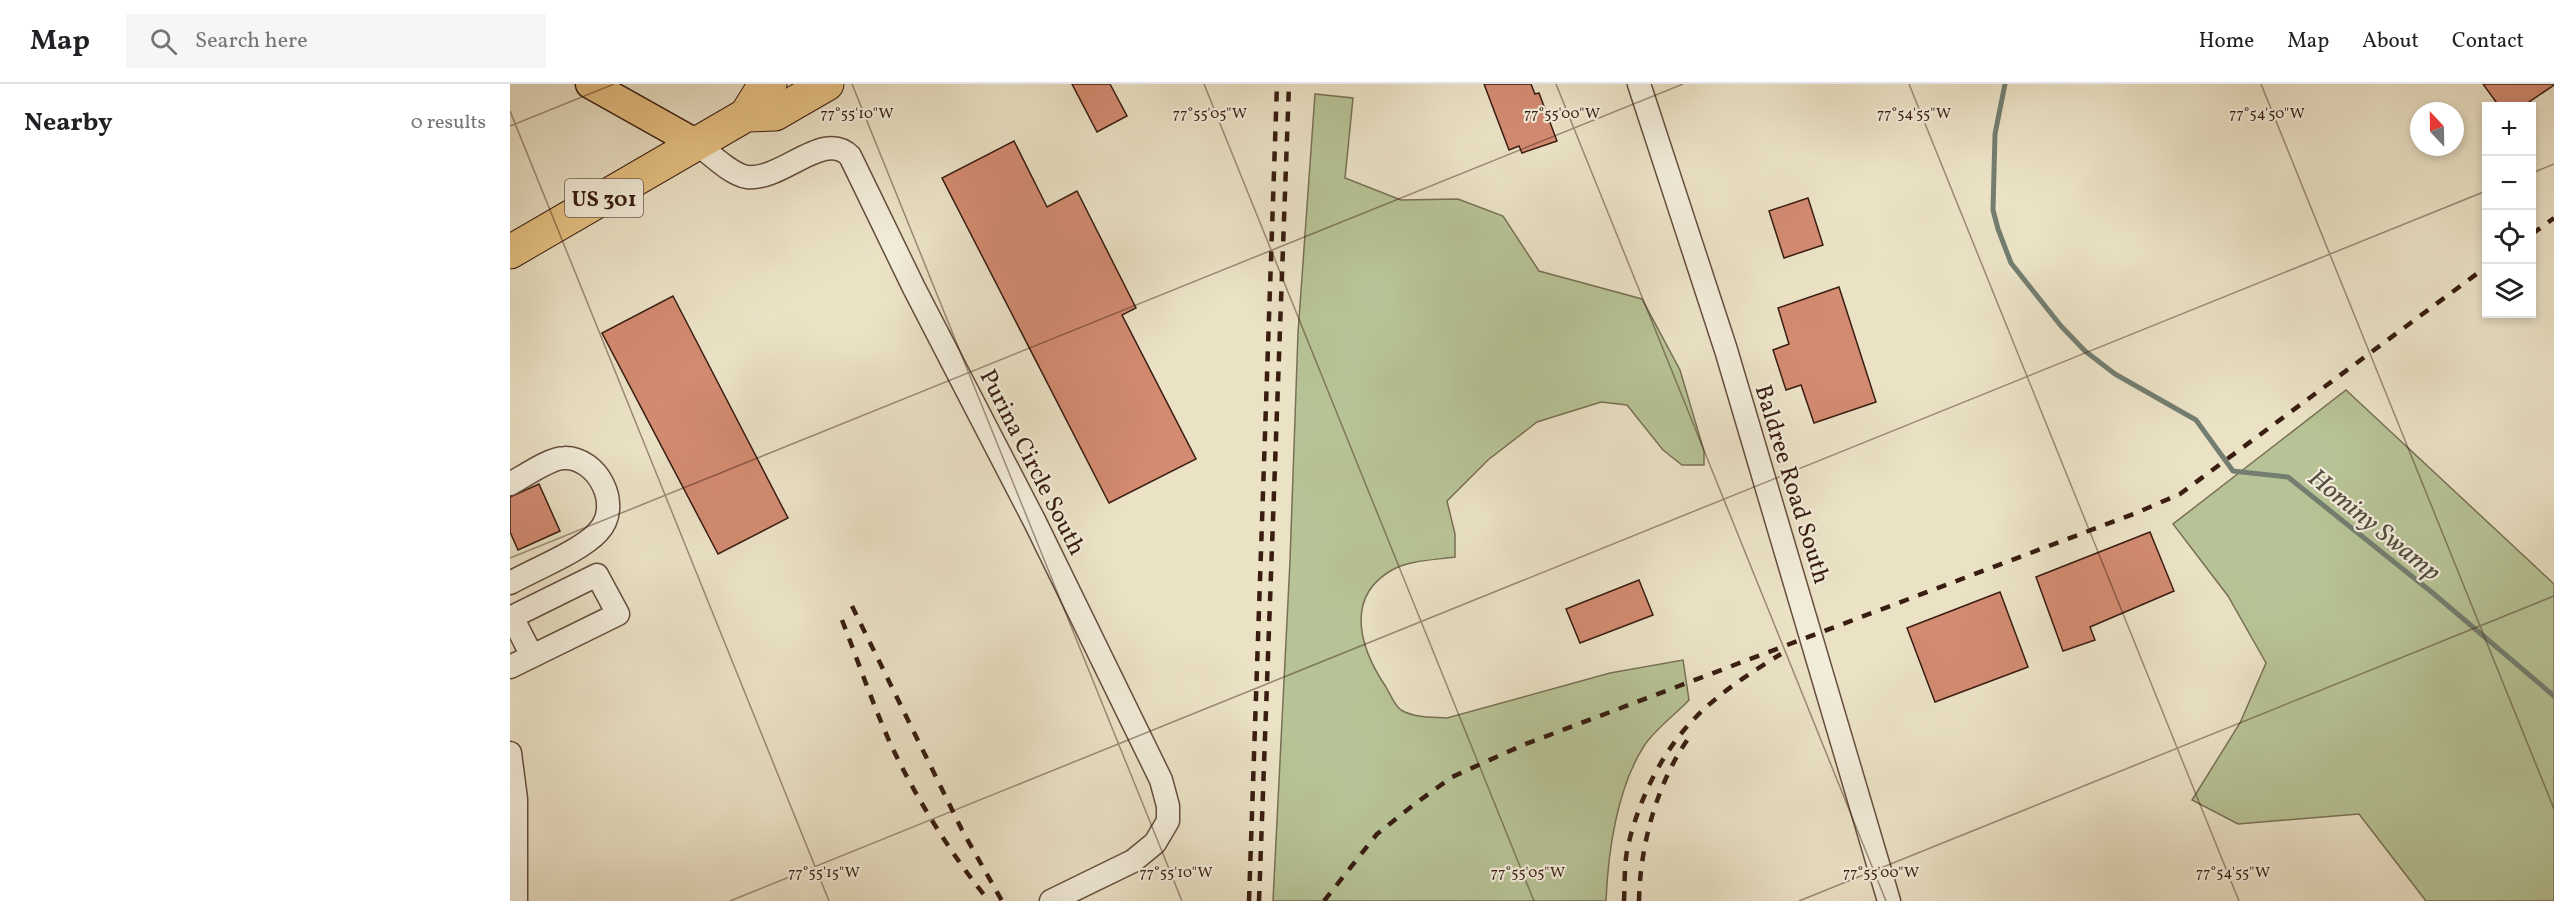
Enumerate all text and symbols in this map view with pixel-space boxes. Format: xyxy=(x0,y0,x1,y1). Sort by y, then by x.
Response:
search box xyxy=(126,14,546,68)
text: Map xyxy=(30,22,90,61)
icon: search xyxy=(147,25,180,58)
text: Search here xyxy=(195,26,308,57)
text: Home xyxy=(2199,27,2254,56)
text: Map xyxy=(2287,27,2329,56)
text: About xyxy=(2362,27,2419,56)
text: Contact xyxy=(2452,27,2524,56)
north arrow xyxy=(2410,102,2464,156)
map controls xyxy=(2482,102,2536,318)
button: + xyxy=(2482,102,2536,156)
text: 77°55'10"W xyxy=(820,104,894,125)
text: 77°55'05"W xyxy=(1173,104,1247,125)
text: 77°55'00"W xyxy=(1524,104,1600,125)
text: 77°54'55"W xyxy=(1877,104,1951,125)
text: 77°54'50"W xyxy=(2229,104,2305,125)
text: Nearby xyxy=(24,105,113,141)
text: 0 results xyxy=(411,109,486,137)
button: − xyxy=(2482,156,2536,210)
road number: US 301 xyxy=(565,179,643,217)
button: locate xyxy=(2482,210,2536,264)
button: layers xyxy=(2482,264,2536,318)
street label: Purina Circle South xyxy=(970,364,1093,562)
street label: Baldree Road South xyxy=(1745,381,1838,588)
water label: Hominy Swamp xyxy=(2300,461,2448,590)
text: 77°55'15"W xyxy=(788,863,860,884)
text: 77°55'10"W xyxy=(1139,863,1213,884)
text: 77°55'05"W xyxy=(1491,863,1565,884)
text: 77°55'00"W xyxy=(1843,863,1919,884)
text: 77°54'55"W xyxy=(2196,863,2270,884)

